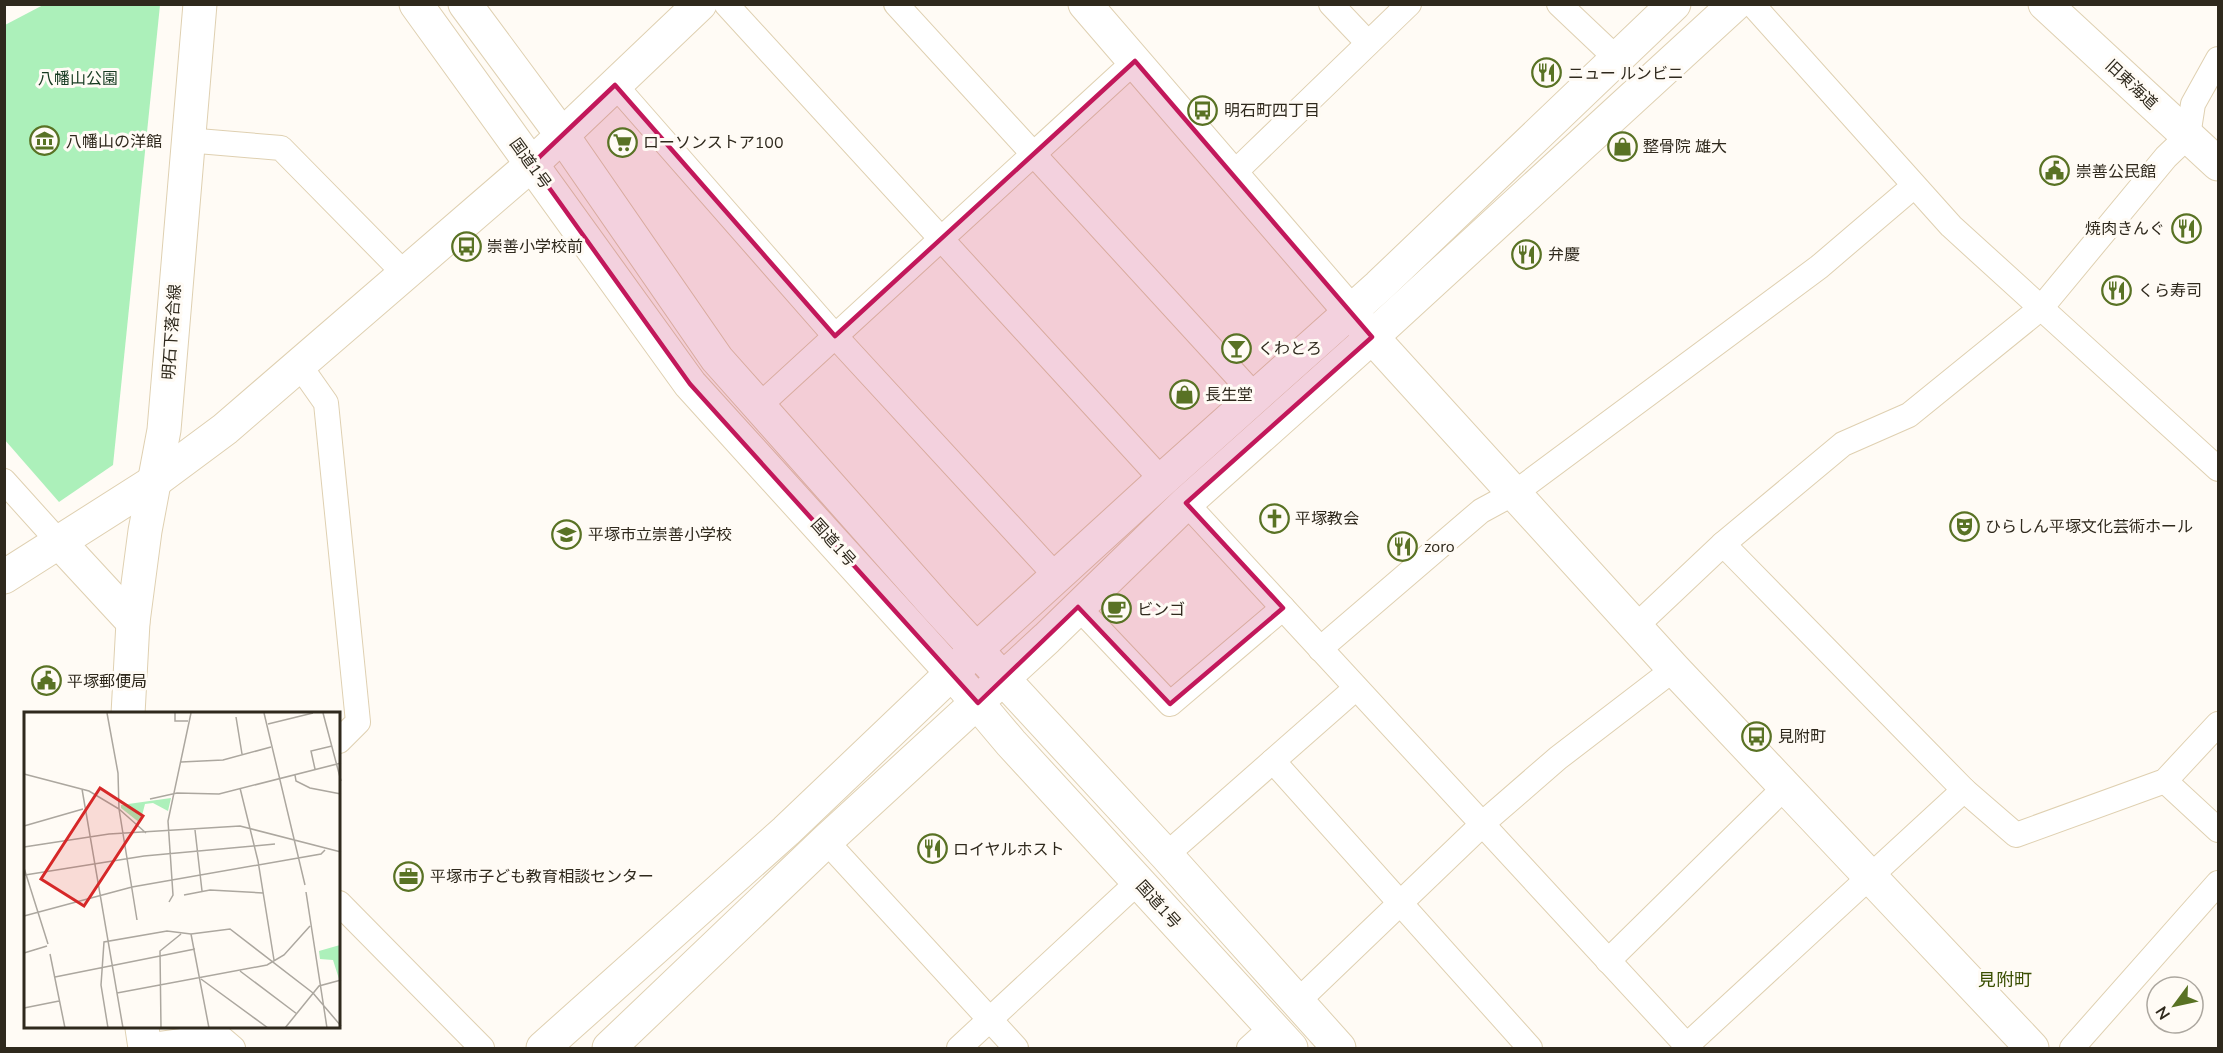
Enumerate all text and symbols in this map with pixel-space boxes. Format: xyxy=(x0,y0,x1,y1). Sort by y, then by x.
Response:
street label: 旧東海道 xyxy=(2100,55,2162,115)
restaurant icon: ニュー ルンビニ xyxy=(1531,57,1563,89)
place label: ニュー ルンビニ xyxy=(1568,63,1684,85)
park label: 八幡山公園 xyxy=(38,68,118,90)
bus stop icon: 明石町四丁目 xyxy=(1187,94,1219,126)
place label: 明石町四丁目 xyxy=(1224,100,1320,122)
museum icon: 八幡山の洋館 xyxy=(29,125,61,157)
supermarket icon: ローソンストア100 xyxy=(606,126,638,158)
shop icon: 整骨院 雄大 xyxy=(1606,130,1638,162)
place label: 八幡山の洋館 xyxy=(66,131,162,153)
place label: ローソンストア100 xyxy=(643,132,783,154)
street label: 国道1号 xyxy=(504,134,556,193)
place label: 整骨院 雄大 xyxy=(1643,136,1727,158)
public building icon: 崇善公民館 xyxy=(2039,155,2071,187)
place label: 崇善公民館 xyxy=(2076,161,2156,183)
restaurant icon: 焼肉きんぐ xyxy=(2170,212,2202,244)
place label: 焼肉きんぐ xyxy=(2085,218,2165,240)
bus stop icon: 崇善小学校前 xyxy=(450,230,482,262)
place label: 崇善小学校前 xyxy=(487,236,583,258)
restaurant icon: 弁慶 xyxy=(1511,238,1543,270)
place label: 弁慶 xyxy=(1548,244,1580,266)
restaurant icon: くら寿司 xyxy=(2101,274,2133,306)
place label: くら寿司 xyxy=(2138,280,2202,302)
street label: 明石下落合線 xyxy=(158,283,186,381)
bar icon: くわとろ xyxy=(1221,332,1253,364)
place label: くわとろ xyxy=(1258,338,1322,360)
shop icon: 長生堂 xyxy=(1168,378,1200,410)
place label: 長生堂 xyxy=(1205,384,1253,406)
church icon: 平塚教会 xyxy=(1258,502,1290,534)
place label: 平塚教会 xyxy=(1295,508,1359,530)
theatre icon: ひらしん平塚文化芸術ホール xyxy=(1948,510,1980,542)
street label: 国道1号 xyxy=(806,514,861,571)
place label: ひらしん平塚文化芸術ホール xyxy=(1985,516,2193,538)
school or university icon: 平塚市立崇善小学校 xyxy=(551,518,583,550)
place label: 平塚市立崇善小学校 xyxy=(588,524,732,546)
restaurant icon: zoro xyxy=(1387,530,1419,562)
place label: zoro xyxy=(1424,536,1455,558)
cafe icon: ビンゴ xyxy=(1100,593,1132,625)
place label: ビンゴ xyxy=(1137,599,1185,621)
public building icon: 平塚郵便局 xyxy=(30,665,62,697)
place label: 平塚郵便局 xyxy=(67,671,147,693)
inset map xyxy=(24,712,340,1029)
bus stop icon: 見附町 xyxy=(1741,720,1773,752)
place label: 見附町 xyxy=(1778,726,1826,748)
restaurant icon: ロイヤルホスト xyxy=(916,833,948,865)
place label: ロイヤルホスト xyxy=(953,839,1065,861)
office icon: 平塚市子ども教育相談センター xyxy=(393,860,425,892)
place label: 平塚市子ども教育相談センター xyxy=(430,866,654,888)
street label: 国道1号 xyxy=(1131,876,1186,933)
district label: 見附町 xyxy=(1978,968,2032,992)
north arrow xyxy=(2145,975,2205,1035)
text: N xyxy=(2151,1002,2176,1024)

